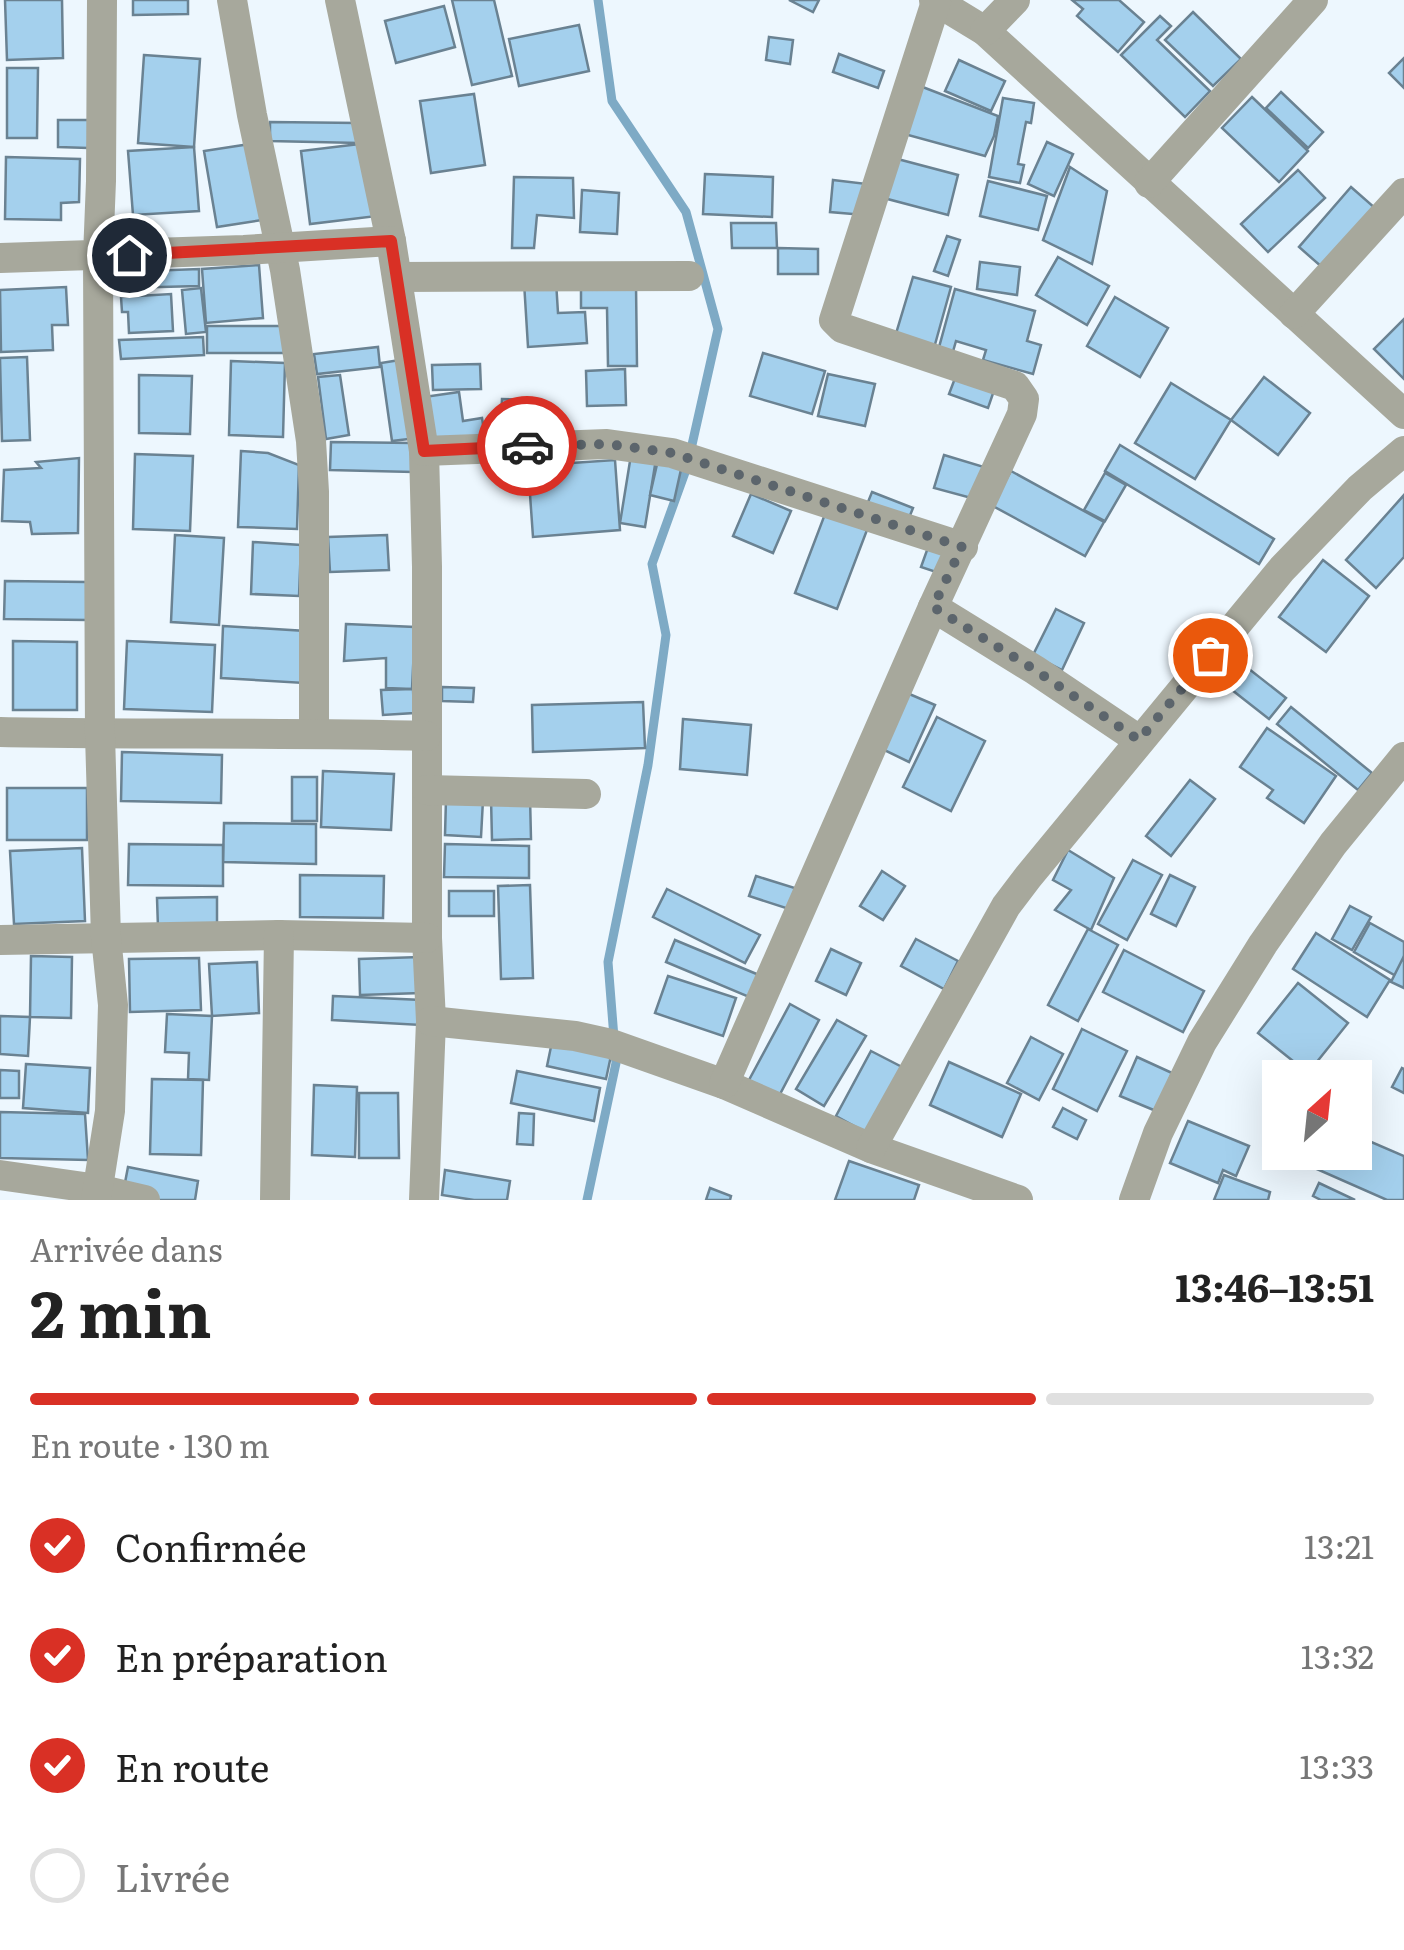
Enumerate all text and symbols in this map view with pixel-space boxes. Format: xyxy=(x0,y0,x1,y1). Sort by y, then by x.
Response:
pin xyxy=(87,213,172,298)
icon: home xyxy=(102,228,157,283)
courier xyxy=(477,396,577,496)
icon: car xyxy=(500,419,555,474)
pin xyxy=(1168,613,1253,698)
icon: bag xyxy=(1183,628,1238,683)
north arrow xyxy=(1262,1060,1372,1170)
map controls xyxy=(1262,1060,1372,1170)
text: Arrivée dans xyxy=(30,1224,222,1272)
text: 13:46–13:51 xyxy=(1175,1257,1374,1314)
text: 2 min xyxy=(30,1261,212,1358)
text: En route · 130 m xyxy=(30,1420,270,1468)
text: Confirmée xyxy=(115,1517,307,1574)
icon: check xyxy=(30,1518,85,1573)
text: 13:21 xyxy=(1304,1521,1374,1569)
text: En préparation xyxy=(115,1627,388,1684)
icon: check xyxy=(30,1628,85,1683)
text: 13:32 xyxy=(1301,1631,1374,1679)
text: En route xyxy=(115,1737,270,1794)
icon: check xyxy=(30,1738,85,1793)
text: 13:33 xyxy=(1300,1741,1374,1789)
text: Livrée xyxy=(115,1847,230,1904)

